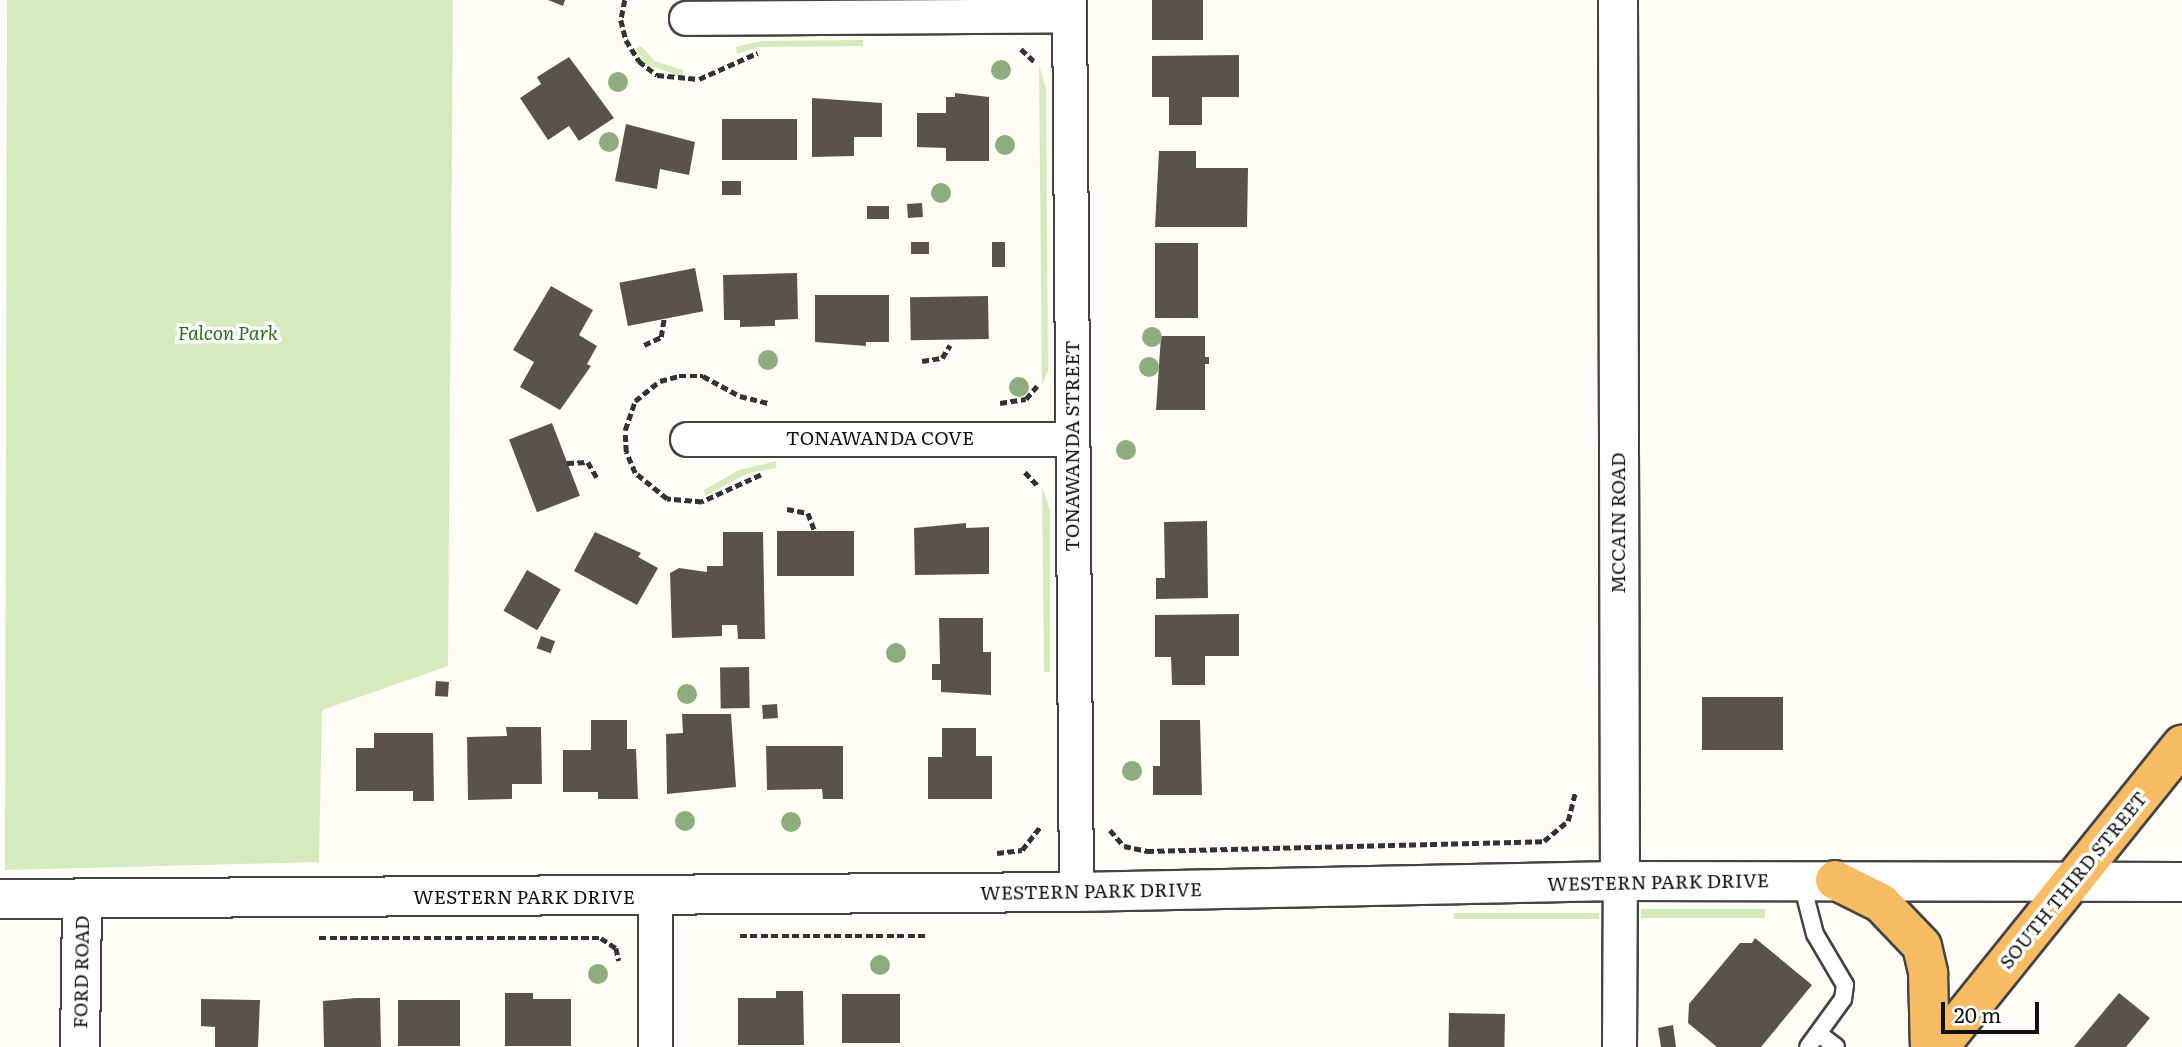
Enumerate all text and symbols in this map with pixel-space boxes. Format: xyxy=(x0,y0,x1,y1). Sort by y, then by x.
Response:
park label: Falcon Park xyxy=(178,322,278,344)
street label: TONAWANDA STREET xyxy=(1061,340,1083,552)
street label: TONAWANDA COVE xyxy=(786,427,974,449)
street label: MCCAIN ROAD xyxy=(1607,452,1629,594)
street label: SOUTH THIRD STREET xyxy=(1995,787,2151,973)
street label: WESTERN PARK DRIVE xyxy=(1547,869,1769,895)
street label: WESTERN PARK DRIVE xyxy=(980,878,1202,904)
street label: WESTERN PARK DRIVE xyxy=(413,886,635,908)
street label: FORD ROAD xyxy=(69,915,93,1029)
scale bar xyxy=(1944,988,2042,1032)
text: 20 m xyxy=(1954,998,2001,1029)

